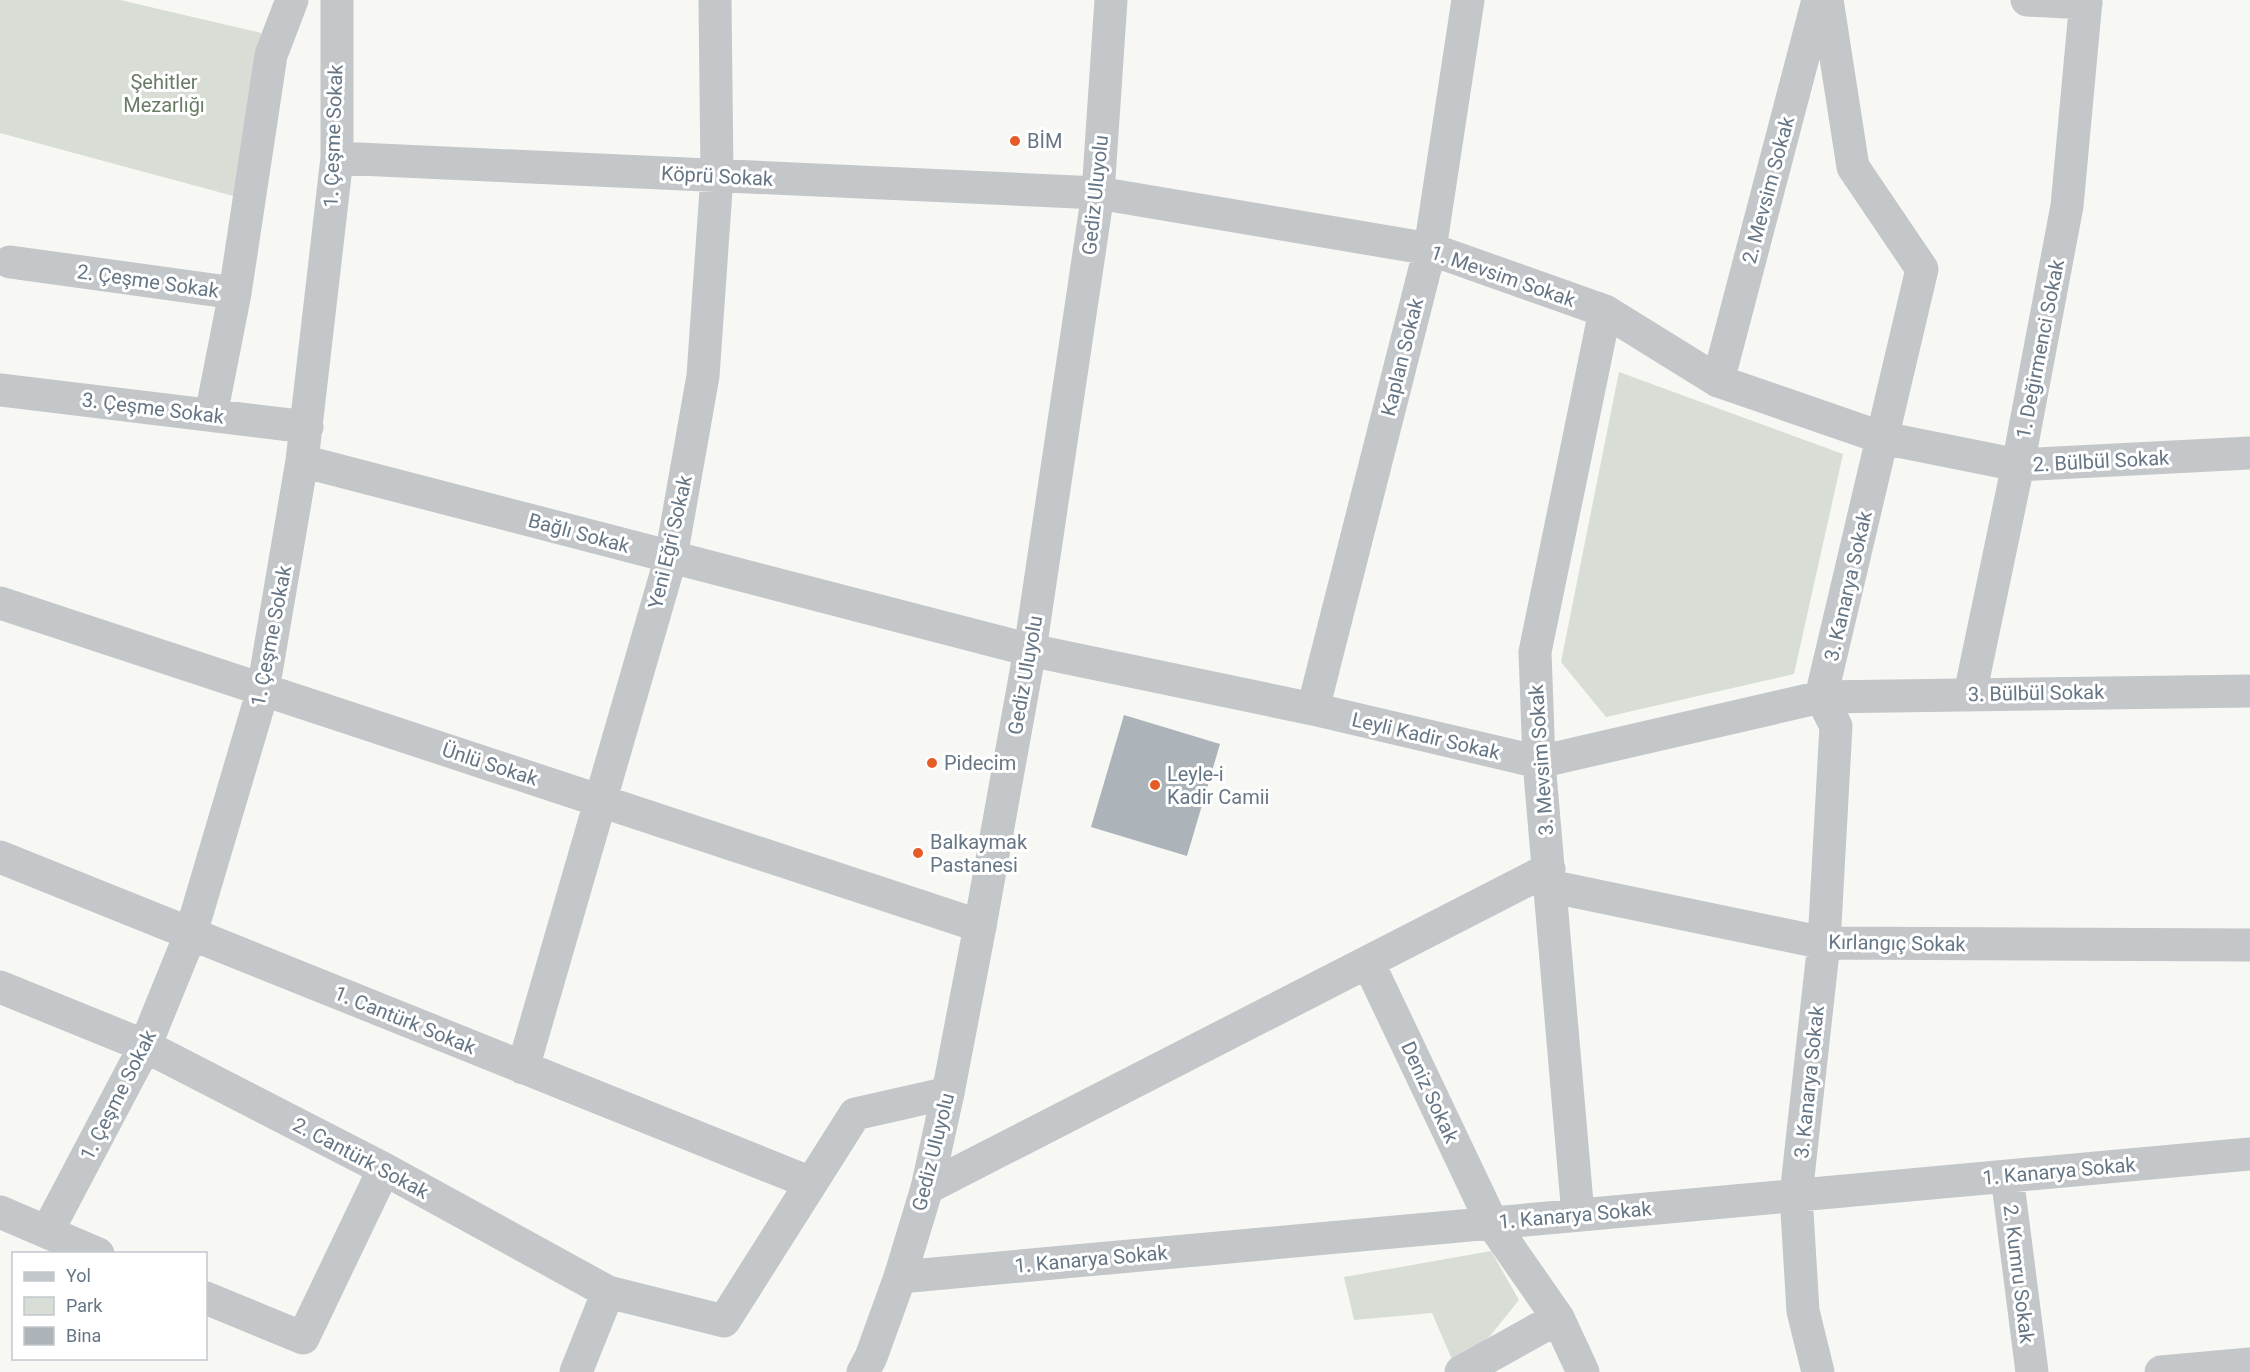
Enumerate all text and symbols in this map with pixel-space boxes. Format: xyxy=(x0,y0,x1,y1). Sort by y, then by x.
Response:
street label: 1. Çeşme Sokak xyxy=(319,63,348,208)
park label: Şehitler Mezarlığı xyxy=(123,70,205,117)
street label: 2. Mevsim Sokak xyxy=(1737,113,1799,266)
place label: BİM xyxy=(1027,129,1062,153)
marker: BİM xyxy=(1008,134,1022,148)
street label: Gediz Uluyolu xyxy=(1077,134,1113,256)
street label: Köprü Sokak xyxy=(660,161,774,191)
street label: 1. Mevsim Sokak xyxy=(1428,240,1579,312)
street label: 1. Değirmenci Sokak xyxy=(2011,257,2069,441)
street label: 2. Çeşme Sokak xyxy=(76,259,221,303)
street label: Kaplan Sokak xyxy=(1376,295,1428,419)
street label: 3. Çeşme Sokak xyxy=(81,387,226,429)
street label: 2. Bülbül Sokak xyxy=(2032,445,2171,477)
street label: Yeni Eğri Sokak xyxy=(643,472,697,611)
street label: Bağlı Sokak xyxy=(526,508,633,558)
street label: 3. Kanarya Sokak xyxy=(1819,508,1877,663)
street label: 1. Çeşme Sokak xyxy=(246,563,297,708)
street label: Gediz Uluyolu xyxy=(1003,613,1047,737)
street label: 3. Bülbül Sokak xyxy=(1968,680,2105,706)
street label: 3. Mevsim Sokak xyxy=(1524,683,1558,836)
street label: Leyli Kadir Sokak xyxy=(1350,707,1503,765)
street label: Ünlü Sokak xyxy=(439,737,542,791)
place label: Pidecim xyxy=(944,751,1016,775)
marker: Pidecim xyxy=(925,756,939,770)
place label: Leyle-i Kadir Camii xyxy=(1167,762,1269,809)
marker: Leyle-i Kadir Camii xyxy=(1148,778,1162,792)
place label: Balkaymak Pastanesi xyxy=(930,830,1028,877)
marker: Balkaymak Pastanesi xyxy=(911,846,925,860)
street label: Kırlangıç Sokak xyxy=(1828,930,1967,956)
street label: 1. Cantürk Sokak xyxy=(331,981,480,1060)
street label: 3. Kanarya Sokak xyxy=(1789,1004,1829,1160)
street label: 1. Çeşme Sokak xyxy=(75,1025,162,1164)
street label: Deniz Sokak xyxy=(1396,1038,1464,1147)
street label: Gediz Uluyolu xyxy=(907,1091,959,1213)
street label: 2. Cantürk Sokak xyxy=(289,1112,434,1204)
street label: 1. Kanarya Sokak xyxy=(1982,1152,2137,1190)
street label: 1. Kanarya Sokak xyxy=(1498,1196,1653,1234)
street label: 2. Kumru Sokak xyxy=(1999,1203,2040,1346)
street label: 1. Kanarya Sokak xyxy=(1014,1240,1169,1278)
legend xyxy=(12,1252,207,1360)
text: Yol xyxy=(66,1265,91,1286)
text: Park xyxy=(66,1295,103,1316)
text: Bina xyxy=(66,1325,101,1346)

